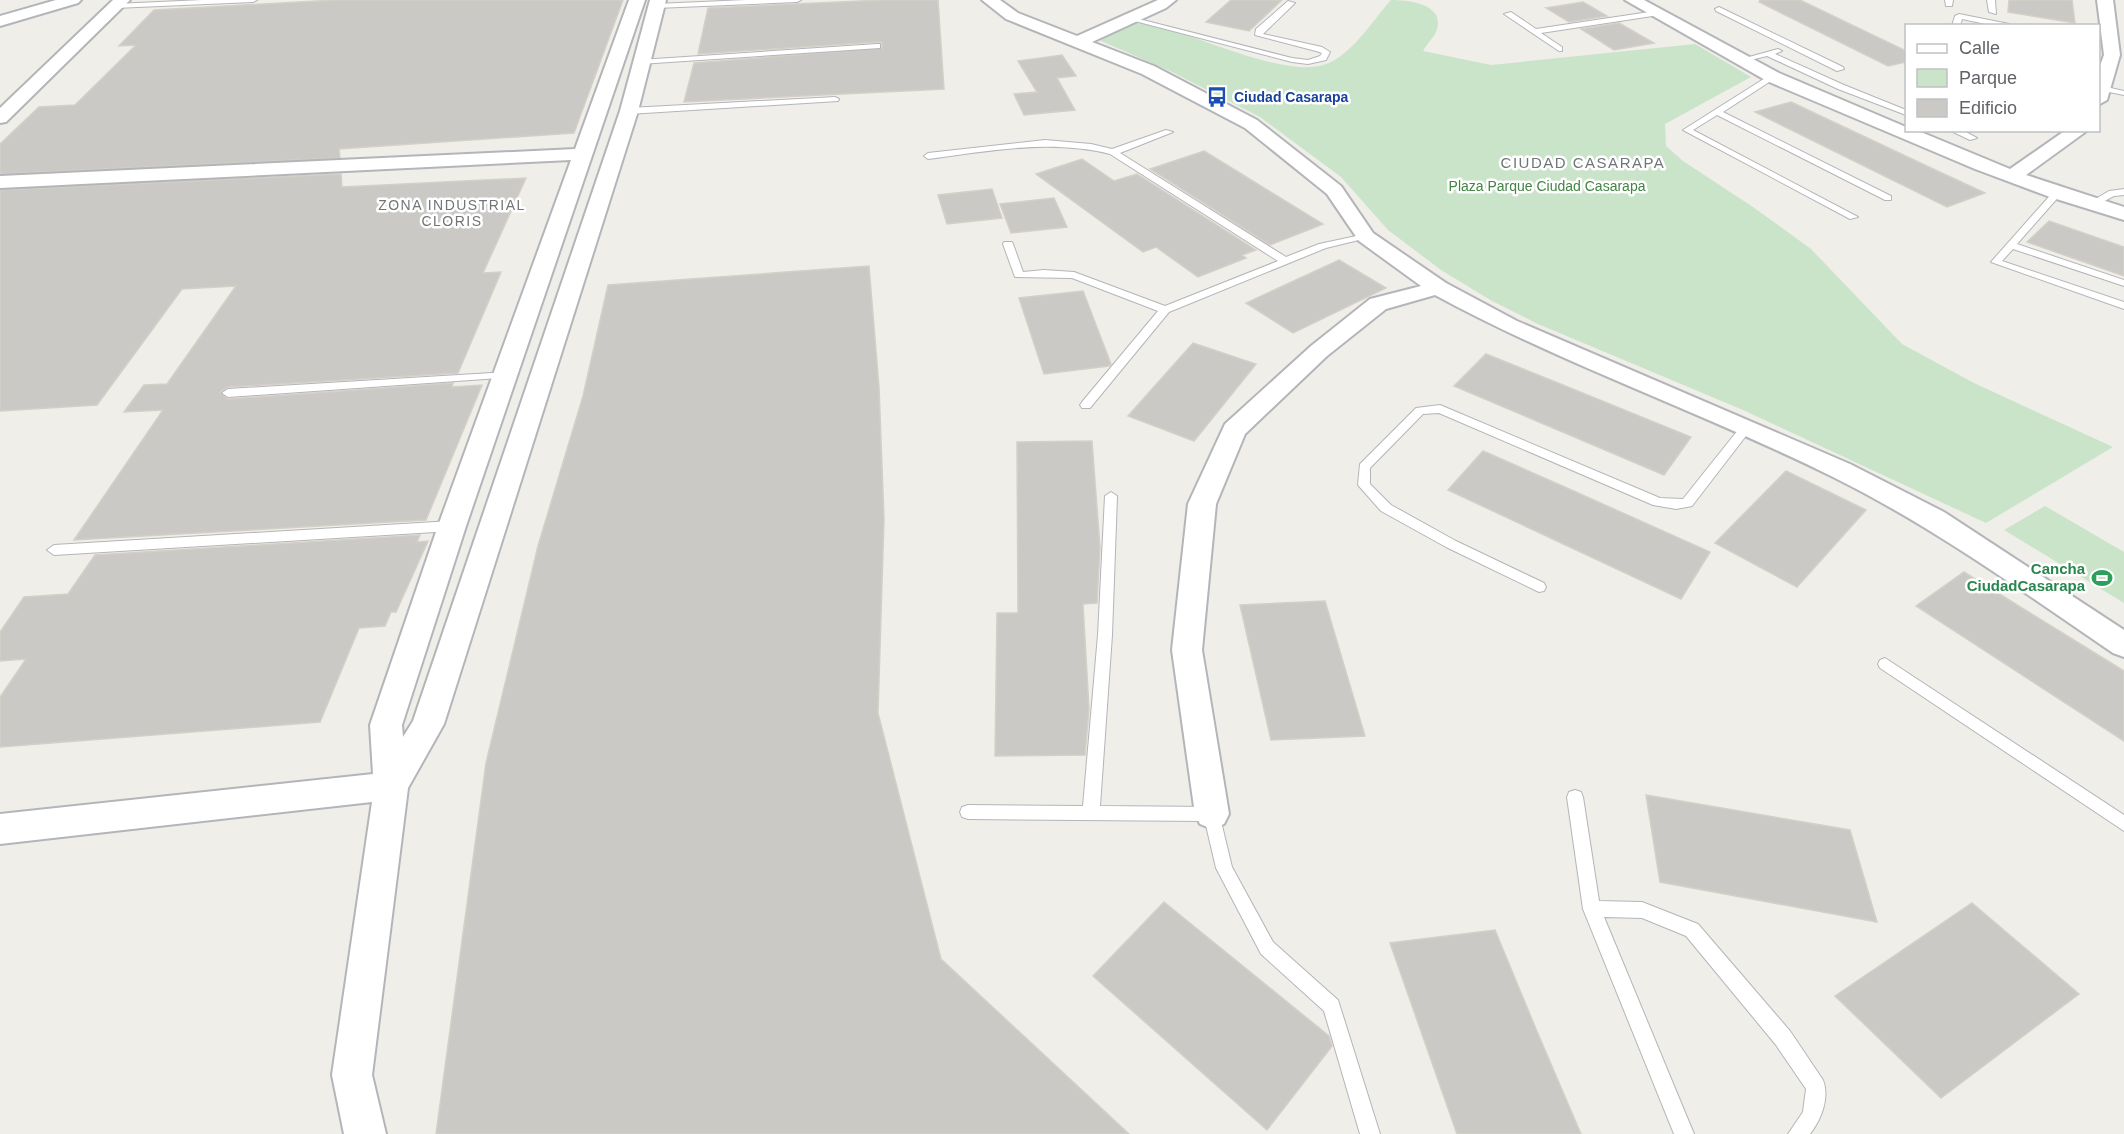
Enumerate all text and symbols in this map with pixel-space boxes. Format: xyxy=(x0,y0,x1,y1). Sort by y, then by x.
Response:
legend xyxy=(1905,24,2100,132)
text: Calle xyxy=(1959,38,2000,58)
text: Parque xyxy=(1959,68,2017,88)
bus stop icon: Ciudad Casarapa xyxy=(1205,85,1229,109)
place label: Ciudad Casarapa xyxy=(1234,89,1349,105)
text: Edificio xyxy=(1959,98,2017,118)
district label: CIUDAD CASARAPA xyxy=(1501,154,1665,171)
park label: Plaza Parque Ciudad Casarapa xyxy=(1449,178,1646,194)
district label: ZONA INDUSTRIAL CLORIS xyxy=(378,197,526,229)
place label: Cancha CiudadCasarapa xyxy=(1967,560,2086,594)
sports icon: Cancha CiudadCasarapa xyxy=(2090,566,2114,590)

